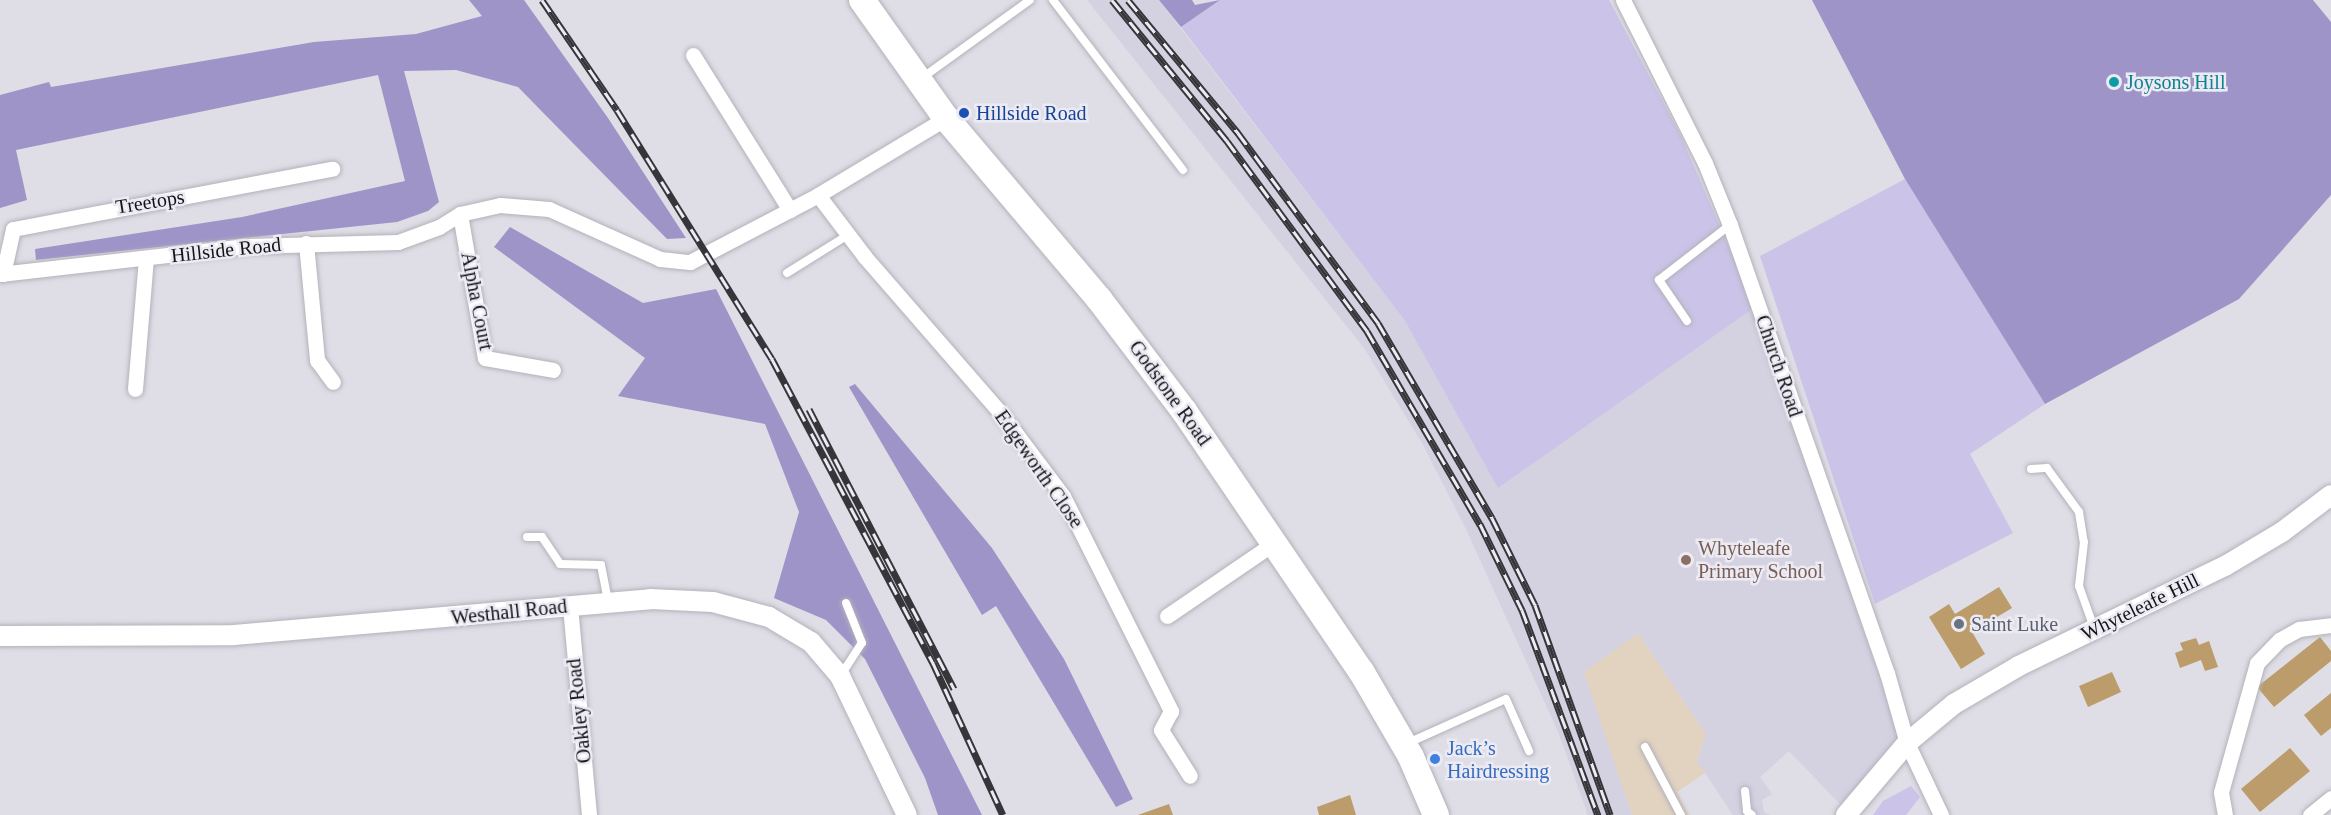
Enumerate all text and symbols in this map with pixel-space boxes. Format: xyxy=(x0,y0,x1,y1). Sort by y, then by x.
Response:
place label: Joysons Hill xyxy=(2126,70,2225,94)
marker: Joysons Hill xyxy=(2107,75,2121,89)
place label: Hillside Road xyxy=(976,101,1087,125)
marker: Hillside Road xyxy=(957,106,971,120)
street label: Treetops xyxy=(114,185,186,219)
street label: Hillside Road xyxy=(170,232,282,268)
street label: Alpha Court xyxy=(456,250,498,352)
street label: Church Road xyxy=(1750,312,1808,420)
street label: Godstone Road xyxy=(1124,336,1216,450)
street label: Edgeworth Close xyxy=(990,405,1088,533)
place label: Whyteleafe Primary School xyxy=(1698,536,1823,583)
marker: Whyteleafe Primary School xyxy=(1679,553,1693,567)
street label: Whyteleafe Hill xyxy=(2077,568,2203,646)
street label: Westhall Road xyxy=(450,594,568,630)
place label: Saint Luke xyxy=(1971,612,2058,636)
marker: Saint Luke xyxy=(1952,617,1966,631)
street label: Oakley Road xyxy=(562,658,596,764)
place label: Jack’s Hairdressing xyxy=(1447,736,1549,783)
marker: Jack’s Hairdressing xyxy=(1428,752,1442,766)

